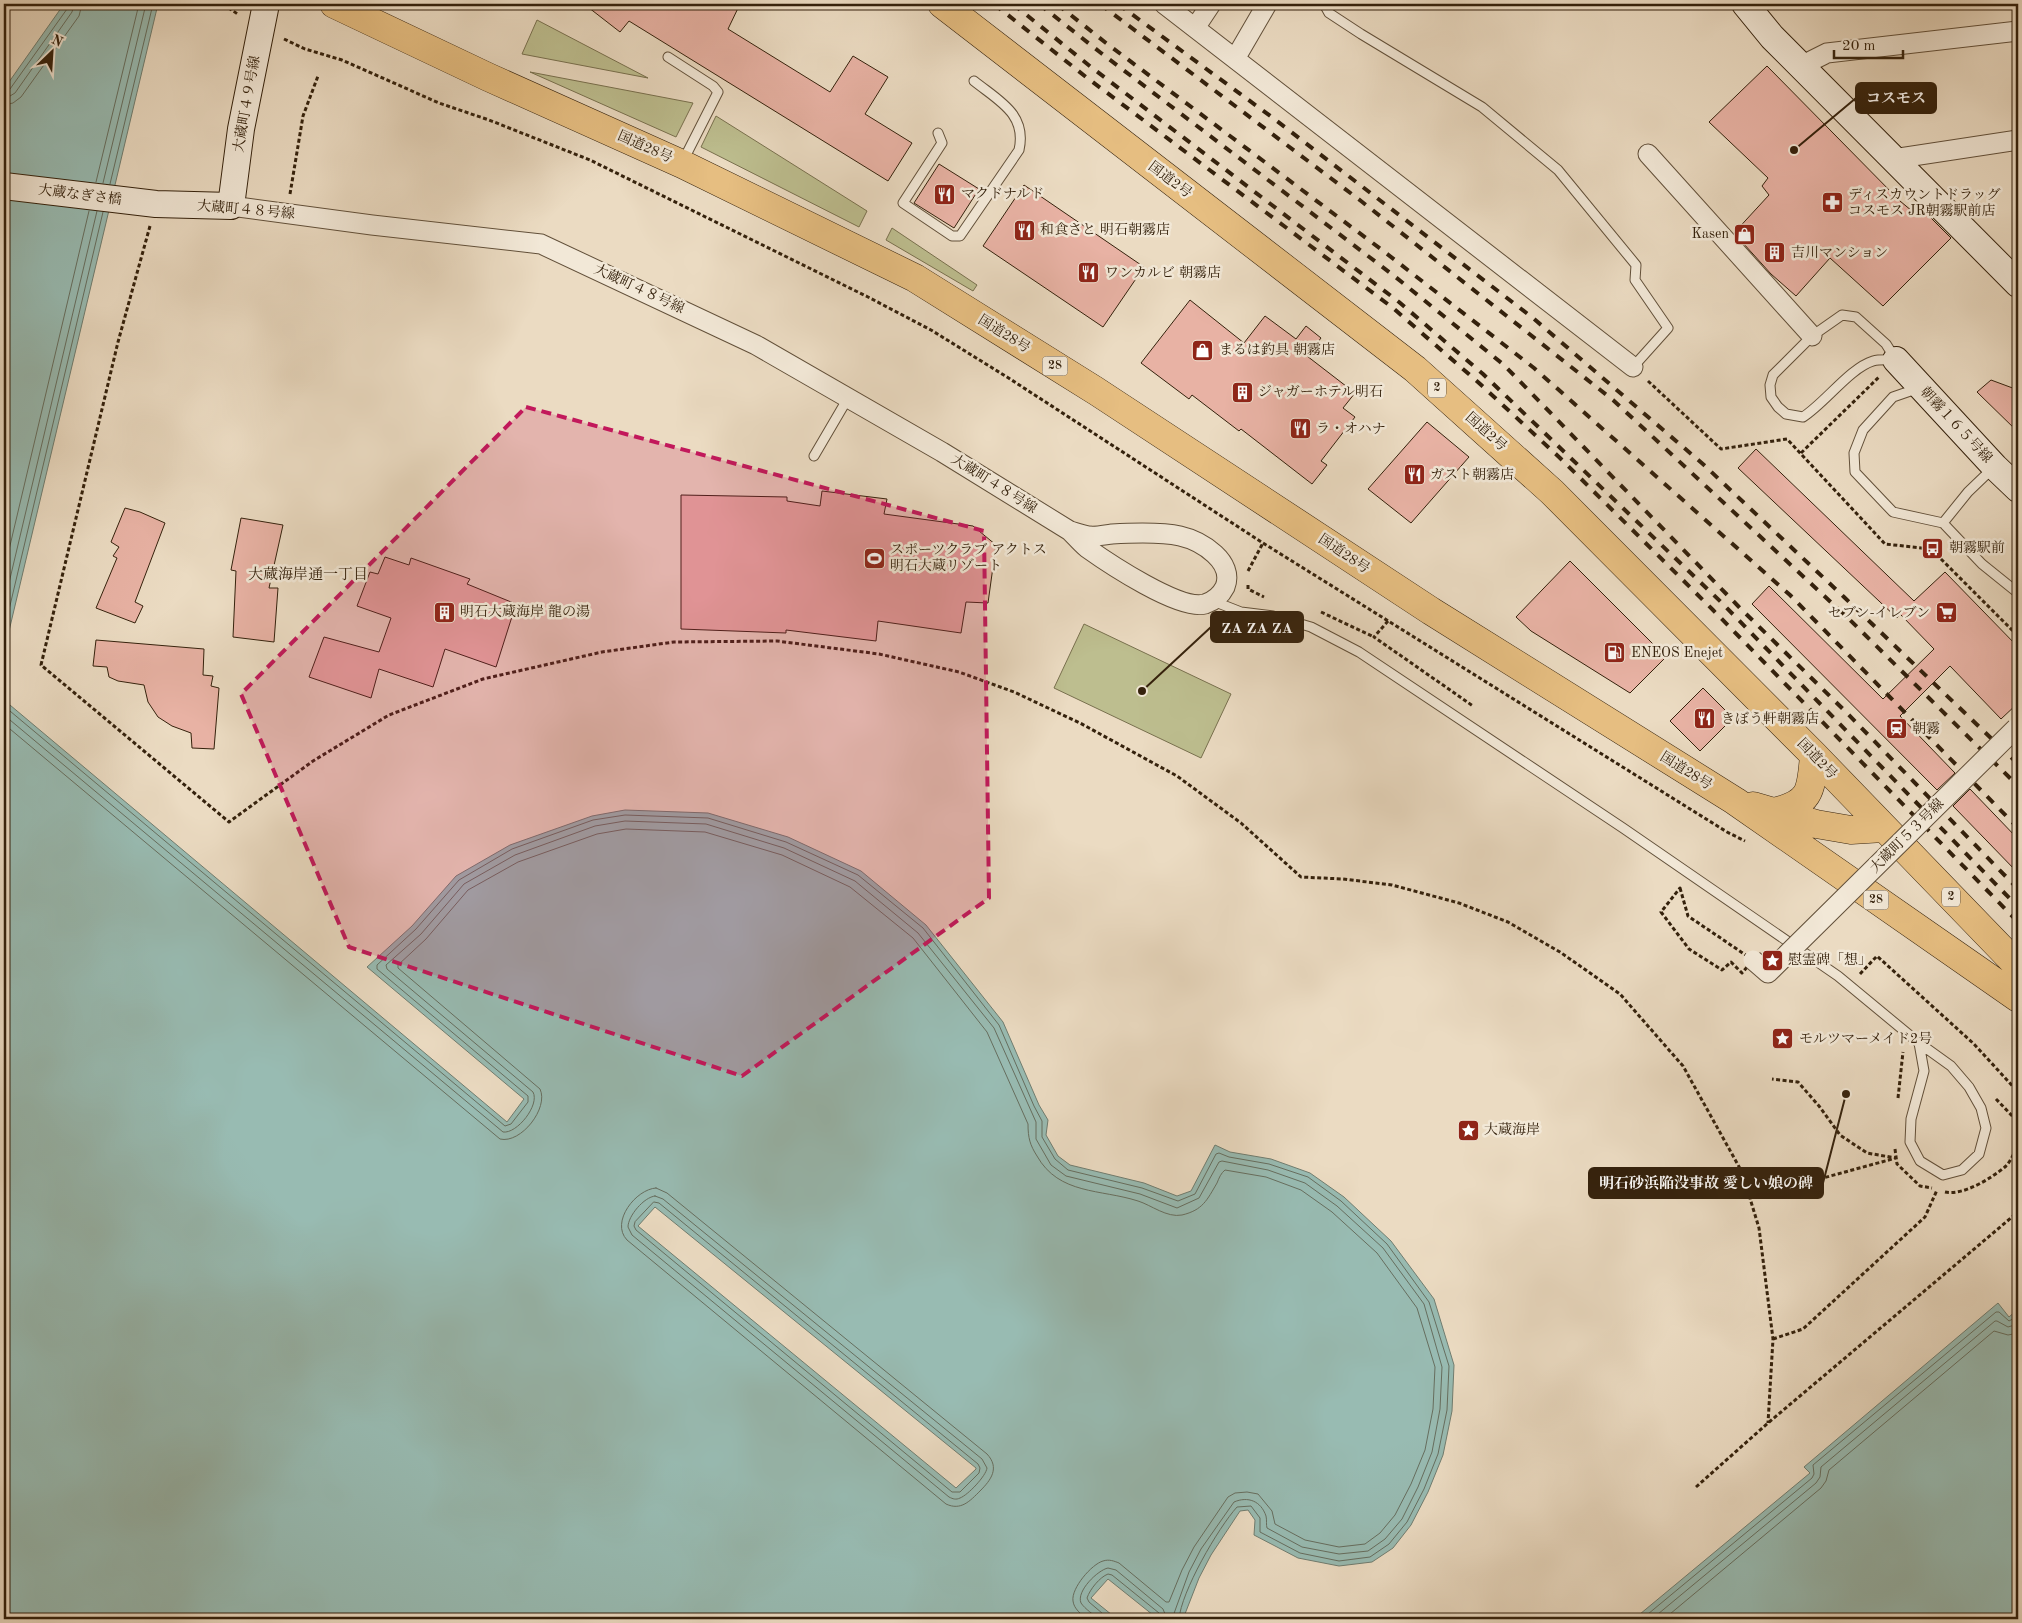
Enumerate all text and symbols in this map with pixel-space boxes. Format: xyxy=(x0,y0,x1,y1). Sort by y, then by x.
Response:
north arrow xyxy=(28,28,78,78)
scale bar xyxy=(1834,28,1903,60)
text: N xyxy=(49,33,65,50)
text: 20 m xyxy=(1842,39,1876,54)
street label: 大蔵町４９号線 xyxy=(231,54,262,153)
callout: コスモス xyxy=(1856,83,1936,113)
text: コスモス xyxy=(1866,92,1926,107)
street label: 国道28号 xyxy=(616,128,675,165)
street label: 国道2号 xyxy=(1146,159,1195,201)
street label: 大蔵なぎさ橋 xyxy=(37,182,123,207)
restaurant icon: マクドナルド xyxy=(933,182,957,206)
place label: マクドナルド xyxy=(961,186,1044,201)
place label: ディスカウントドラッグ コスモス JR朝霧駅前店 xyxy=(1848,187,2001,218)
pharmacy icon: ディスカウントドラッグ コスモス JR朝霧駅前店 xyxy=(1820,191,1844,215)
street label: 大蔵町４８号線 xyxy=(197,198,296,221)
restaurant icon: 和食さと 明石朝霧店 xyxy=(1012,218,1036,242)
place label: 和食さと 明石朝霧店 xyxy=(1040,222,1170,237)
shop icon: Kasen xyxy=(1733,222,1757,246)
place label: Kasen xyxy=(1691,227,1729,241)
building icon: 吉川マンション xyxy=(1763,241,1787,265)
place label: 吉川マンション xyxy=(1791,245,1888,260)
street label: 大蔵町４８号線 xyxy=(592,261,687,316)
restaurant icon: ワンカルビ 朝霧店 xyxy=(1077,261,1101,285)
place label: ワンカルビ 朝霧店 xyxy=(1105,265,1221,280)
street label: 国道28号 xyxy=(976,312,1033,355)
shop icon: まるは釣具 朝霧店 xyxy=(1191,338,1215,362)
place label: まるは釣具 朝霧店 xyxy=(1219,342,1335,357)
road number: 28 xyxy=(1042,356,1068,376)
road number: 2 xyxy=(1428,378,1446,398)
building icon: ジャガーホテル明石 xyxy=(1230,380,1254,404)
place label: ジャガーホテル明石 xyxy=(1258,384,1383,399)
street label: 朝霧１６５号線 xyxy=(1917,384,1995,466)
street label: 国道2号 xyxy=(1463,409,1510,454)
restaurant icon: ラ・オハナ xyxy=(1288,417,1312,441)
place label: ラ・オハナ xyxy=(1316,422,1386,436)
street label: 大蔵町４８号線 xyxy=(949,451,1040,516)
restaurant icon: ガスト朝霧店 xyxy=(1402,463,1426,487)
place label: ガスト朝霧店 xyxy=(1430,467,1514,482)
street label: 国道28号 xyxy=(1316,531,1373,576)
bus stop icon: 朝霧駅前 xyxy=(1921,536,1945,560)
place label: 朝霧駅前 xyxy=(1949,540,2005,555)
place label: スポーツクラブ アクトス 明石大蔵リゾート xyxy=(890,542,1047,573)
sports icon: スポーツクラブ アクトス 明石大蔵リゾート xyxy=(862,546,886,570)
district label: 大蔵海岸通一丁目 xyxy=(248,566,368,583)
building icon: 明石大蔵海岸 龍の湯 xyxy=(432,600,456,624)
supermarket icon: セブン-イレブン xyxy=(1934,601,1958,625)
place label: 明石大蔵海岸 龍の湯 xyxy=(460,604,590,619)
place label: セブン-イレブン xyxy=(1828,605,1930,620)
callout: ZA ZA ZA xyxy=(1211,612,1303,642)
text: ZA ZA ZA xyxy=(1221,622,1293,637)
fuel station icon: ENEOS Enejet xyxy=(1603,641,1627,665)
place label: ENEOS Enejet xyxy=(1631,646,1723,660)
restaurant icon: きぼう軒朝霧店 xyxy=(1693,707,1717,731)
place label: きぼう軒朝霧店 xyxy=(1721,711,1819,726)
station icon: 朝霧 xyxy=(1884,717,1908,741)
place label: 朝霧 xyxy=(1912,721,1940,736)
street label: 国道2号 xyxy=(1795,735,1840,782)
street label: 国道28号 xyxy=(1658,749,1715,792)
street label: 大蔵町５３号線 xyxy=(1867,796,1947,876)
road number: 2 xyxy=(1942,888,1960,906)
road number: 28 xyxy=(1864,890,1888,910)
place icon: 慰霊碑「想」 xyxy=(1760,948,1784,972)
place label: 慰霊碑「想」 xyxy=(1788,952,1872,967)
place icon: モルツマーメイド2号 xyxy=(1771,1027,1795,1051)
place label: モルツマーメイド2号 xyxy=(1799,1031,1932,1046)
place icon: 大蔵海岸 xyxy=(1456,1118,1480,1142)
place label: 大蔵海岸 xyxy=(1484,1122,1540,1137)
callout: 明石砂浜陥没事故 愛しい娘の碑 xyxy=(1589,1168,1823,1198)
text: 明石砂浜陥没事故 愛しい娘の碑 xyxy=(1599,1174,1813,1192)

